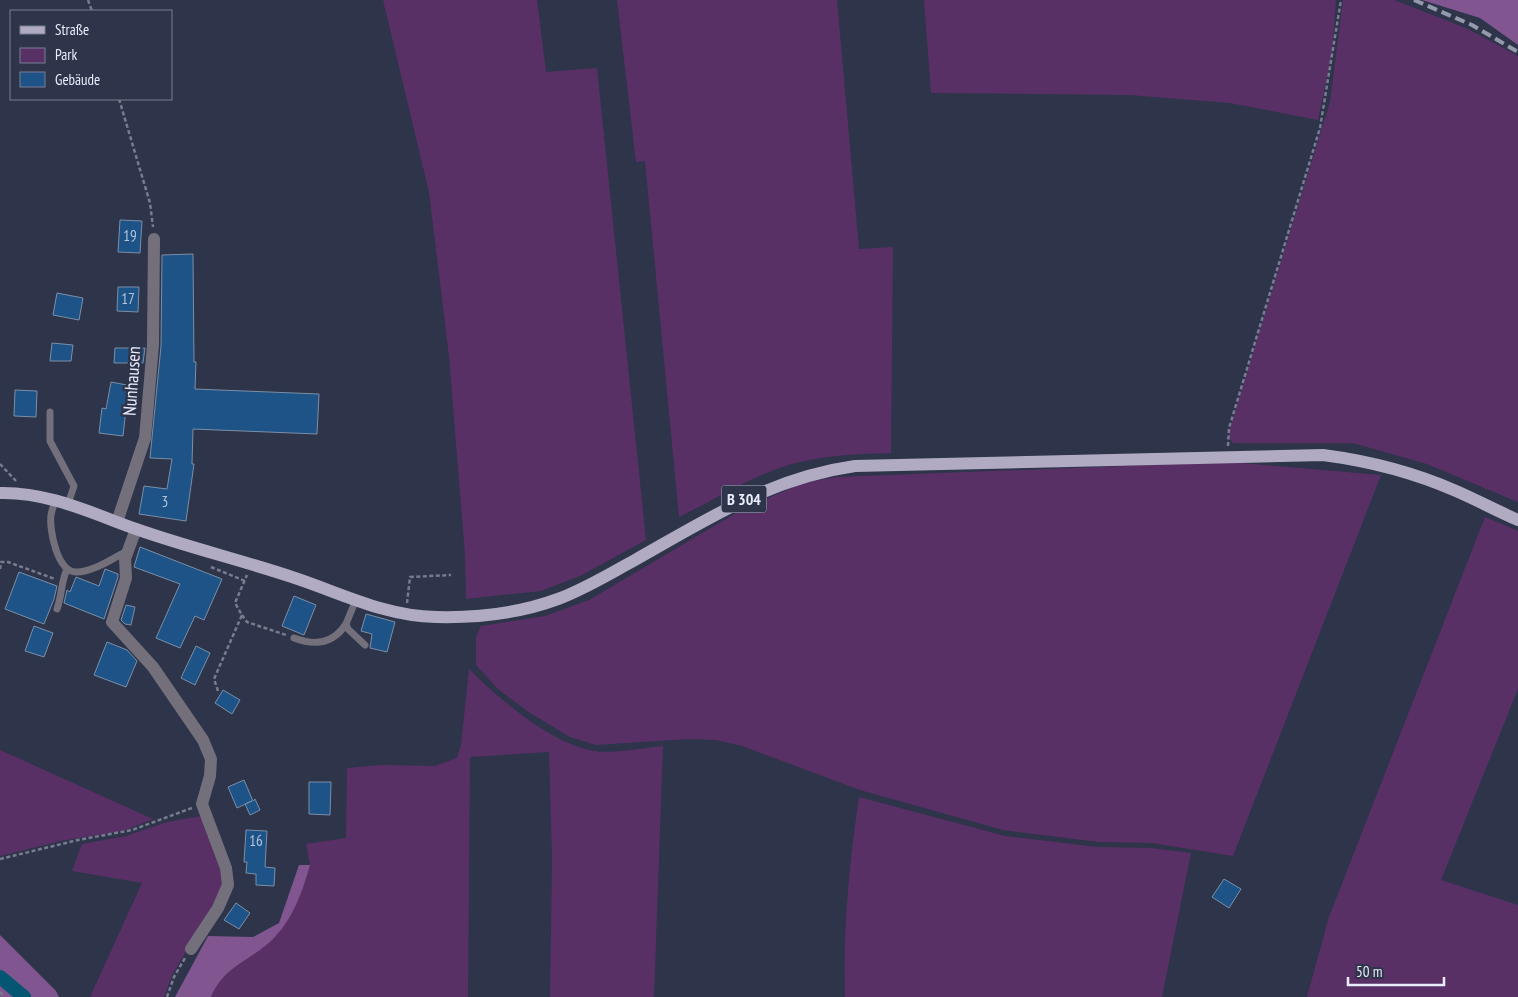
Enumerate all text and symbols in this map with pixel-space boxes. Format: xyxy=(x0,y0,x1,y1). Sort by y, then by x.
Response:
legend xyxy=(10,10,172,100)
text: Straße xyxy=(55,20,89,39)
text: Park xyxy=(55,45,77,64)
text: Gebäude xyxy=(55,70,100,89)
house number: 19 xyxy=(123,226,137,245)
house number: 17 xyxy=(121,289,135,308)
street label: Nunhausen xyxy=(118,345,145,417)
road number: B 304 xyxy=(722,486,766,512)
house number: 3 xyxy=(162,492,168,511)
house number: 16 xyxy=(249,831,263,850)
scale bar xyxy=(1348,954,1444,986)
text: 50 m xyxy=(1356,962,1382,981)

